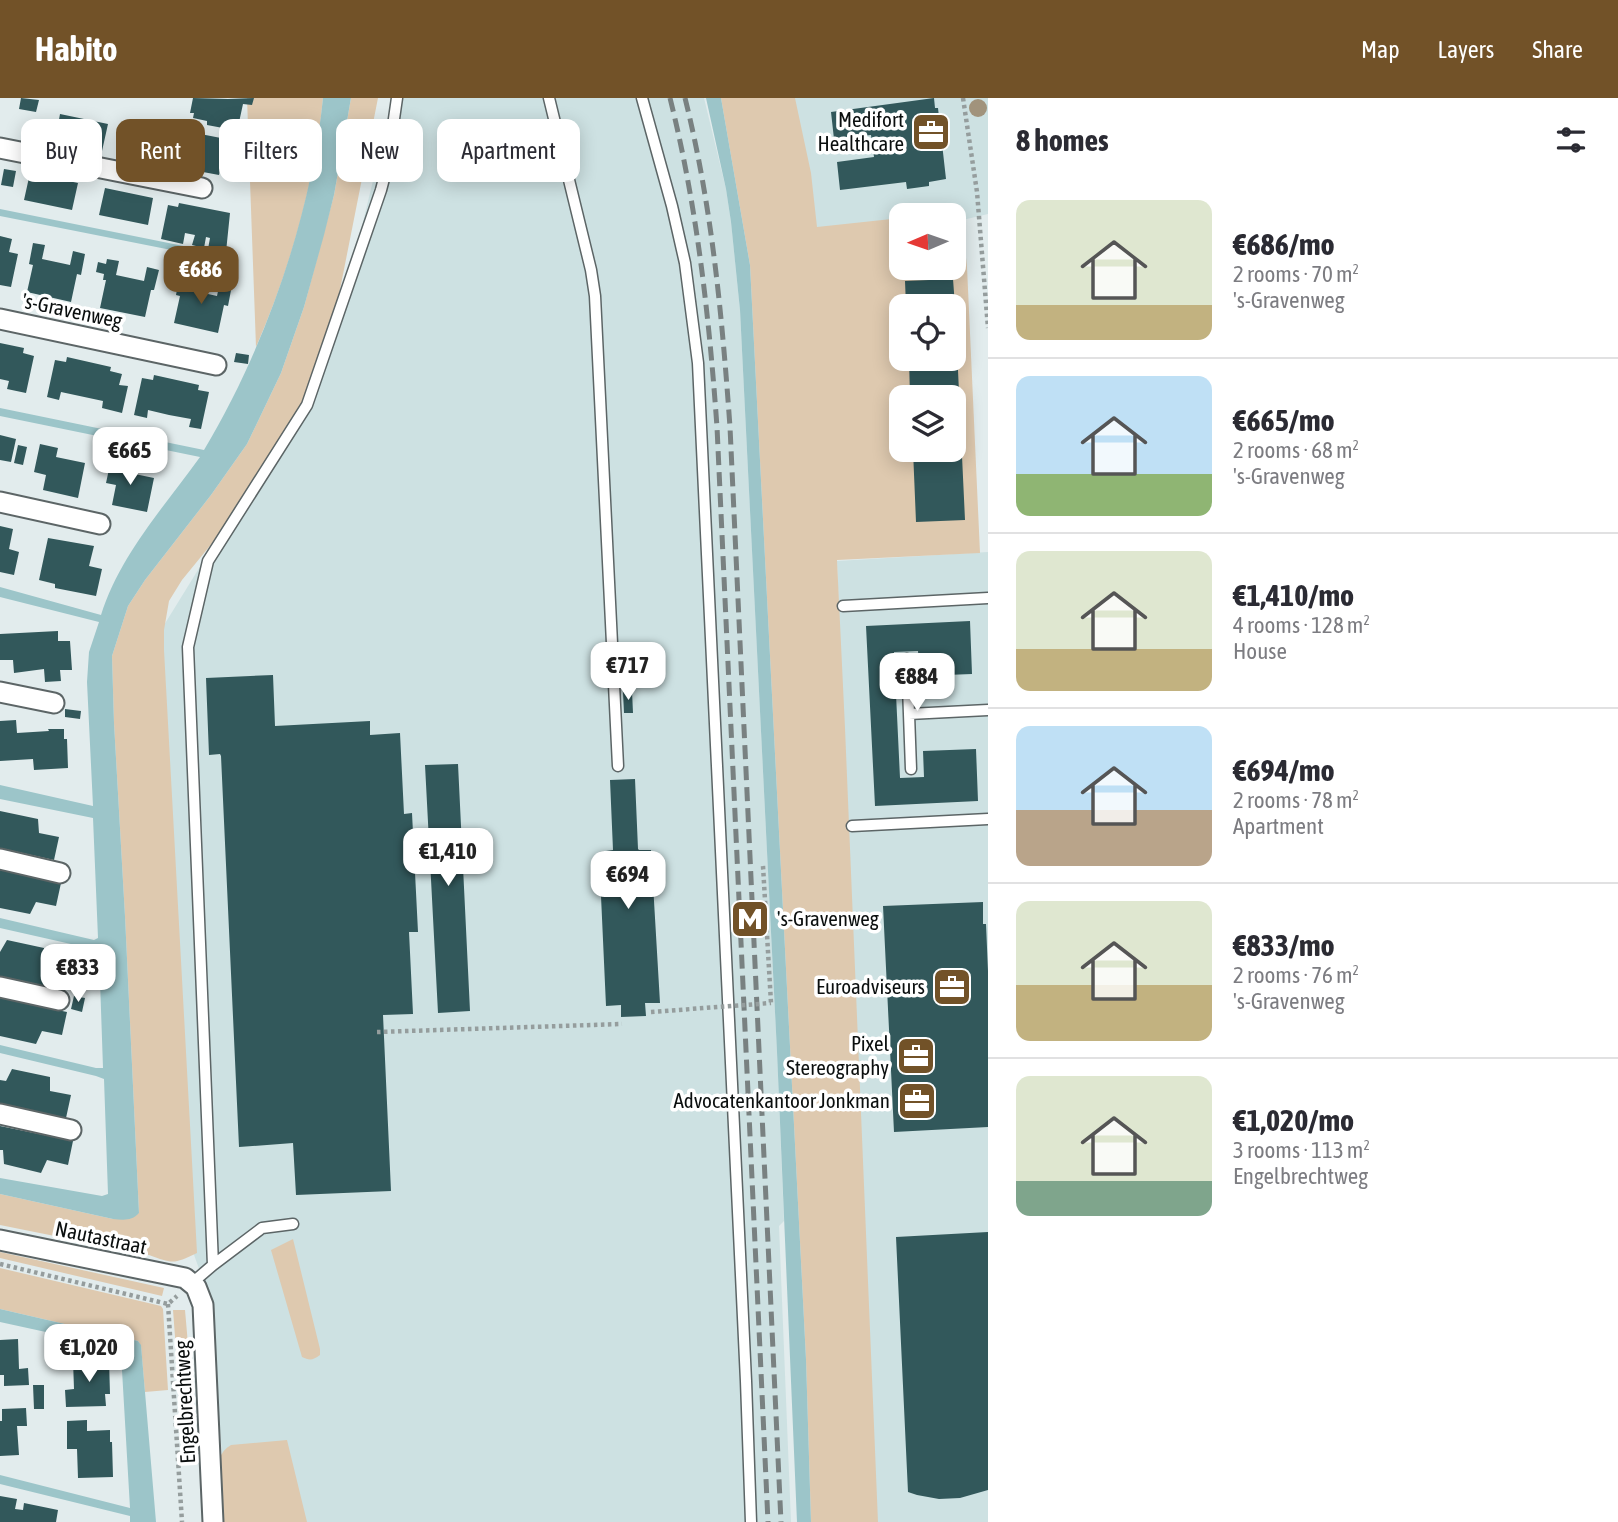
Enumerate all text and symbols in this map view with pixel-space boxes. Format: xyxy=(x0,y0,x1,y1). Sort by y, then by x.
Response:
text: Habito xyxy=(35,30,117,68)
text: Map xyxy=(1361,36,1400,63)
text: Layers xyxy=(1438,36,1494,63)
text: Share xyxy=(1532,36,1583,63)
place label: Medifort Healthcare xyxy=(817,107,904,155)
office icon: Medifort Healthcare xyxy=(910,111,952,153)
chip: Buy xyxy=(21,119,102,182)
chip: Rent xyxy=(116,119,205,182)
chip: Filters xyxy=(219,119,322,182)
chip: New xyxy=(336,119,423,182)
chip: Apartment xyxy=(437,119,580,182)
icon: filters xyxy=(1552,121,1590,159)
text: 8 homes xyxy=(1016,123,1109,157)
north arrow xyxy=(889,203,966,280)
map controls xyxy=(889,203,966,462)
text: €686/mo xyxy=(1233,227,1335,261)
icon: home xyxy=(1072,228,1156,312)
pin: €686 xyxy=(160,246,242,306)
text: €686 xyxy=(180,256,222,282)
text: 2 rooms · 70 m² xyxy=(1233,261,1359,287)
text: 's-Gravenweg xyxy=(1233,287,1345,313)
street label: 's-Gravenweg xyxy=(20,288,125,332)
button: locate xyxy=(889,294,966,371)
button: layers xyxy=(889,385,966,462)
text: €665/mo xyxy=(1233,403,1335,437)
icon: home xyxy=(1072,404,1156,488)
pin: €665 xyxy=(89,428,171,487)
text: €665 xyxy=(109,437,151,463)
text: 2 rooms · 68 m² xyxy=(1233,437,1359,463)
text: 's-Gravenweg xyxy=(1233,463,1345,489)
text: €1,410/mo xyxy=(1233,578,1354,612)
icon: home xyxy=(1072,579,1156,663)
text: 4 rooms · 128 m² xyxy=(1233,612,1370,638)
text: House xyxy=(1233,638,1287,664)
pin: €717 xyxy=(587,642,669,702)
text: €717 xyxy=(607,652,649,678)
pin: €884 xyxy=(876,654,958,713)
text: €884 xyxy=(896,663,938,689)
text: €694/mo xyxy=(1233,753,1335,787)
icon: home xyxy=(1072,754,1156,838)
text: 2 rooms · 78 m² xyxy=(1233,787,1359,813)
text: Apartment xyxy=(1233,813,1324,839)
pin: €1,410 xyxy=(391,828,505,888)
text: €1,410 xyxy=(419,838,477,864)
pin: €694 xyxy=(587,852,669,911)
text: €694 xyxy=(607,861,649,887)
metro station icon: 's-Gravenweg xyxy=(729,898,771,940)
place label: 's-Gravenweg xyxy=(777,906,879,930)
text: €833/mo xyxy=(1233,928,1335,962)
icon: home xyxy=(1072,929,1156,1013)
pin: €833 xyxy=(37,944,119,1004)
text: €833 xyxy=(57,954,99,980)
text: 2 rooms · 76 m² xyxy=(1233,962,1359,988)
office icon: Euroadviseurs xyxy=(931,966,973,1008)
place label: Euroadviseurs xyxy=(816,974,925,998)
text: 's-Gravenweg xyxy=(1233,988,1345,1014)
place label: Pixel Stereography xyxy=(786,1031,889,1079)
office icon: Pixel Stereography xyxy=(895,1035,937,1077)
office icon: Advocatenkantoor Jonkman xyxy=(896,1080,938,1122)
place label: Advocatenkantoor Jonkman xyxy=(673,1088,890,1112)
text: €1,020/mo xyxy=(1233,1103,1354,1137)
icon: home xyxy=(1072,1104,1156,1188)
text: 3 rooms · 113 m² xyxy=(1233,1137,1370,1163)
text: Engelbrechtweg xyxy=(1233,1163,1368,1189)
street label: Nautastraat xyxy=(53,1216,149,1258)
pin: €1,020 xyxy=(32,1324,146,1384)
text: €1,020 xyxy=(60,1334,118,1360)
street label: Engelbrechtweg xyxy=(169,1340,199,1464)

